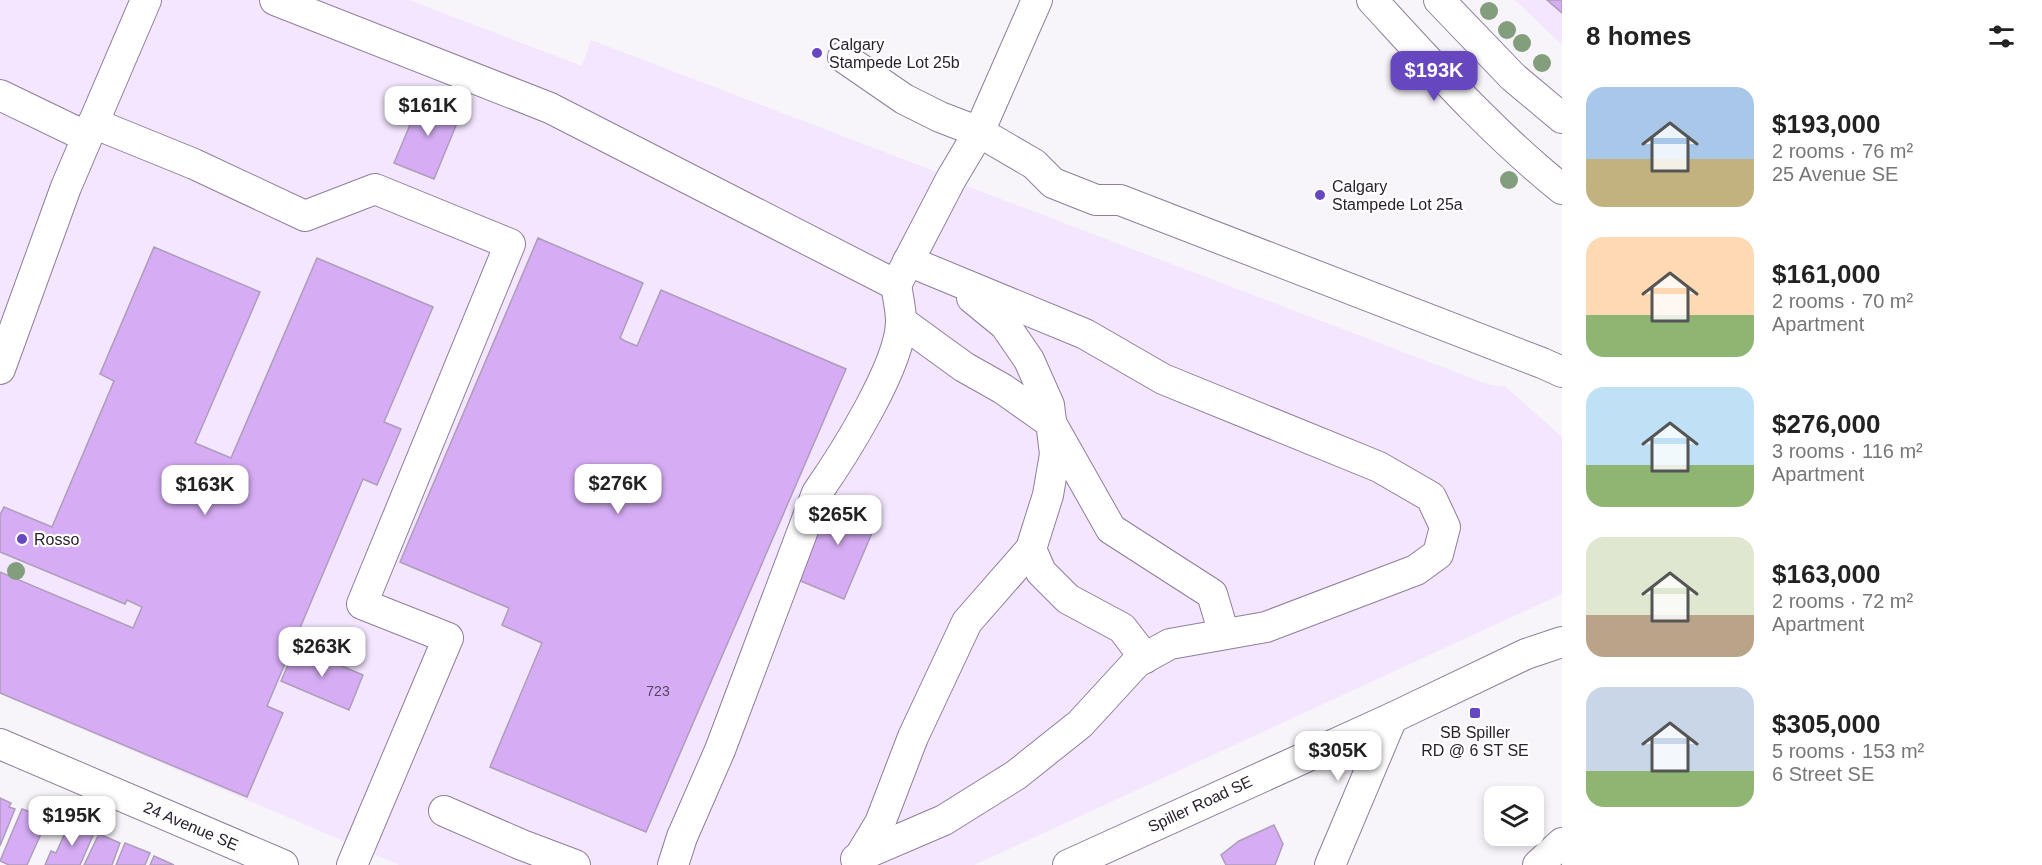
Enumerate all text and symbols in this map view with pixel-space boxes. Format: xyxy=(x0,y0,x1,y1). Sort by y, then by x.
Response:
icon: filters xyxy=(1985,20,2018,53)
text: 8 homes xyxy=(1586,21,1692,51)
place label: Calgary Stampede Lot 25b xyxy=(829,36,960,71)
marker: Calgary Stampede Lot 25b xyxy=(810,46,824,60)
pin: $193K xyxy=(1392,51,1476,102)
text: $193K xyxy=(1405,59,1463,81)
pin: $161K xyxy=(386,86,470,137)
text: $161K xyxy=(399,94,457,116)
text: $193,000 xyxy=(1772,109,1880,139)
icon: home xyxy=(1634,111,1706,183)
text: 2 rooms · 76 m² xyxy=(1772,140,1913,162)
text: 25 Avenue SE xyxy=(1772,163,1898,185)
place label: Calgary Stampede Lot 25a xyxy=(1332,178,1463,213)
marker: Calgary Stampede Lot 25a xyxy=(1313,188,1327,202)
text: $161,000 xyxy=(1772,259,1880,289)
icon: home xyxy=(1634,261,1706,333)
text: 2 rooms · 70 m² xyxy=(1772,290,1913,312)
text: Apartment xyxy=(1772,313,1864,335)
text: $276,000 xyxy=(1772,409,1880,439)
icon: home xyxy=(1634,411,1706,483)
text: 3 rooms · 116 m² xyxy=(1772,440,1923,462)
text: Apartment xyxy=(1772,463,1864,485)
pin: $276K xyxy=(576,464,660,515)
pin: $163K xyxy=(163,465,247,516)
text: $276K xyxy=(589,472,647,494)
text: $163K xyxy=(176,473,234,495)
pin: $265K xyxy=(796,495,880,546)
text: $265K xyxy=(809,503,867,525)
place label: Rosso xyxy=(34,531,79,548)
marker: Rosso xyxy=(15,532,29,546)
text: $163,000 xyxy=(1772,559,1880,589)
icon: home xyxy=(1634,561,1706,633)
text: 2 rooms · 72 m² xyxy=(1772,590,1913,612)
text: Apartment xyxy=(1772,613,1864,635)
pin: $263K xyxy=(280,627,364,678)
text: $263K xyxy=(293,635,351,657)
house number: 723 xyxy=(646,683,670,699)
marker: SB Spiller RD @ 6 ST SE xyxy=(1468,706,1482,720)
text: $305,000 xyxy=(1772,709,1880,739)
icon: home xyxy=(1634,711,1706,783)
place label: SB Spiller RD @ 6 ST SE xyxy=(1421,724,1529,759)
pin: $305K xyxy=(1296,731,1380,782)
text: $305K xyxy=(1309,739,1367,761)
text: 5 rooms · 153 m² xyxy=(1772,740,1924,762)
text: 6 Street SE xyxy=(1772,763,1874,785)
street label: Spiller Road SE xyxy=(1145,772,1255,836)
map controls xyxy=(1484,786,1544,846)
button: layers xyxy=(1484,786,1544,846)
pin: $195K xyxy=(30,796,114,847)
street label: 24 Avenue SE xyxy=(141,798,241,854)
text: $195K xyxy=(43,804,101,826)

